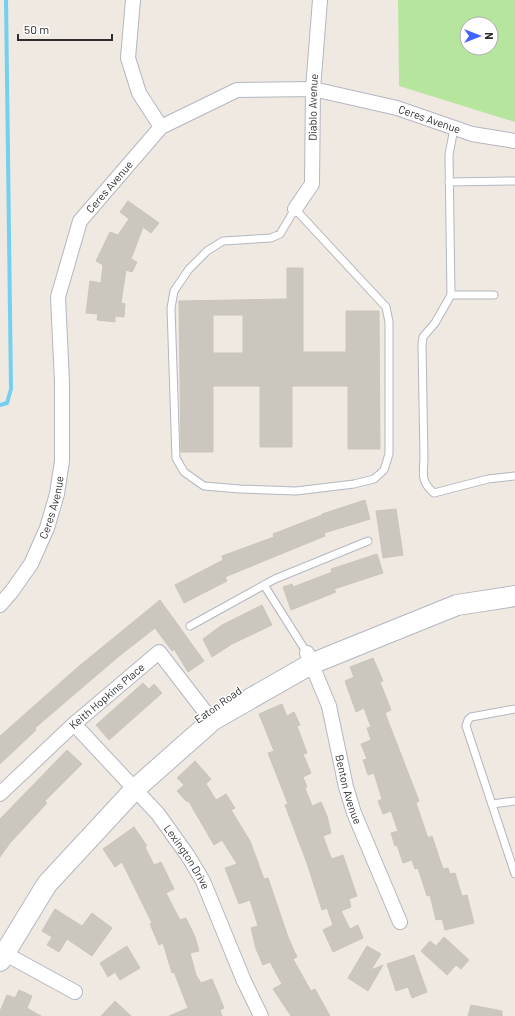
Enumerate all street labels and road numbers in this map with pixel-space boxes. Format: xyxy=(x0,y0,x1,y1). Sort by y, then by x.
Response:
street label: Diablo Avenue xyxy=(305,73,320,141)
street label: Ceres Avenue xyxy=(397,102,462,136)
street label: Ceres Avenue xyxy=(83,158,135,215)
street label: Ceres Avenue xyxy=(36,475,66,541)
street label: Keith Hopkins Place xyxy=(66,660,147,731)
street label: Eaton Road xyxy=(192,684,244,726)
street label: Benton Avenue xyxy=(333,753,365,826)
street label: Lexington Drive xyxy=(162,822,213,891)

